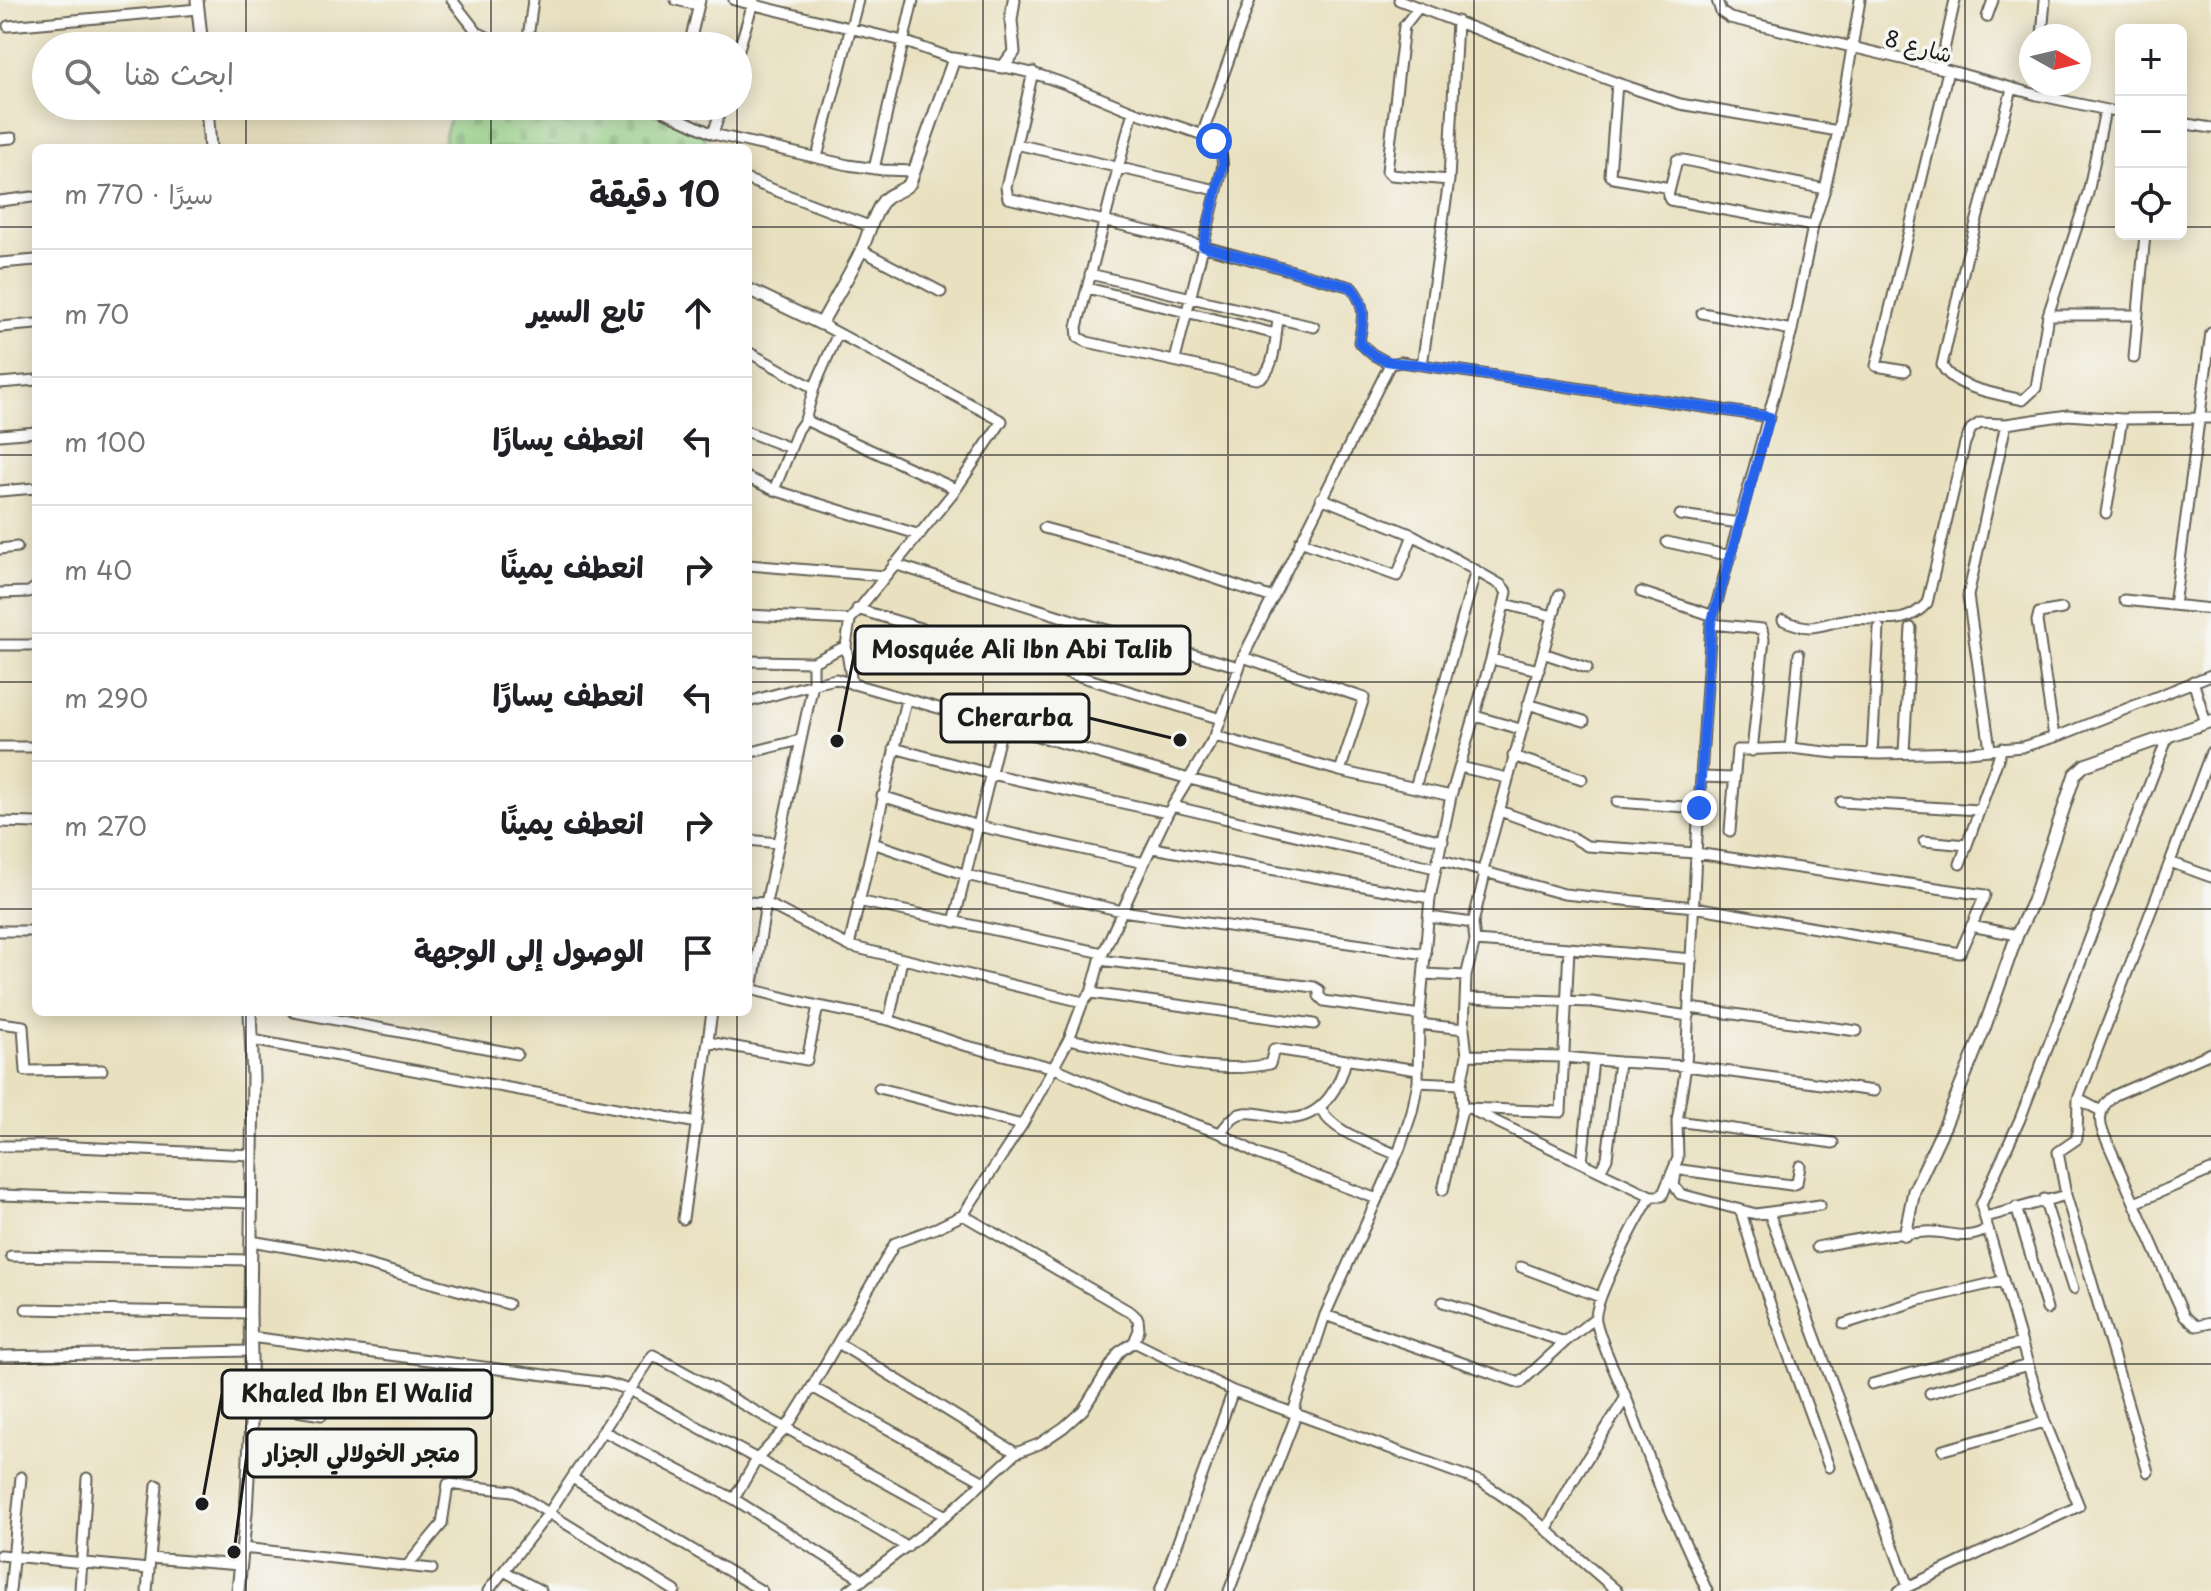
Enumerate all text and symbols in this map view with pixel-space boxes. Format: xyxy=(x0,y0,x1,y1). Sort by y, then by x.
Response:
street label: شارع 8 xyxy=(1881,20,1956,71)
north arrow xyxy=(2019,24,2091,96)
map controls xyxy=(2115,24,2187,240)
button: + xyxy=(2115,24,2187,96)
search box xyxy=(32,32,752,120)
text: ابحث هنا xyxy=(124,50,234,95)
icon: search xyxy=(60,54,104,98)
button: − xyxy=(2115,96,2187,168)
route start xyxy=(1196,123,1232,159)
text: 10 دقيقة xyxy=(589,167,720,219)
button: locate xyxy=(2115,168,2187,240)
text: سيرًا · 770 m xyxy=(64,174,213,213)
text: تابع السير xyxy=(527,287,644,332)
icon: ahead xyxy=(676,291,720,335)
text: 70 m xyxy=(64,294,129,333)
text: انعطف يسارًا xyxy=(493,415,644,460)
icon: left xyxy=(676,419,720,463)
text: 100 m xyxy=(64,422,146,461)
text: انعطف يمينًا xyxy=(500,543,644,588)
icon: right xyxy=(676,547,720,591)
text: 40 m xyxy=(64,550,132,589)
callout: Mosquée Ali Ibn Abi Talib xyxy=(855,626,1190,674)
text: Mosquée Ali Ibn Abi Talib xyxy=(871,630,1173,666)
text: انعطف يسارًا xyxy=(493,671,644,716)
icon: left xyxy=(676,675,720,719)
text: 290 m xyxy=(64,678,148,717)
callout: Cherarba xyxy=(941,694,1089,742)
text: Cherarba xyxy=(957,698,1074,734)
route end xyxy=(1681,790,1717,826)
text: انعطف يمينًا xyxy=(500,799,644,844)
icon: right xyxy=(676,803,720,847)
text: 270 m xyxy=(64,806,147,845)
text: الوصول إلى الوجهة xyxy=(414,927,644,972)
icon: arrive xyxy=(676,931,720,975)
callout: Khaled Ibn El Walid xyxy=(222,1370,492,1418)
text: Khaled Ibn El Walid xyxy=(241,1374,473,1410)
callout: متجر الخولالي الجزار xyxy=(247,1429,476,1477)
text: متجر الخولالي الجزار xyxy=(262,1434,460,1475)

